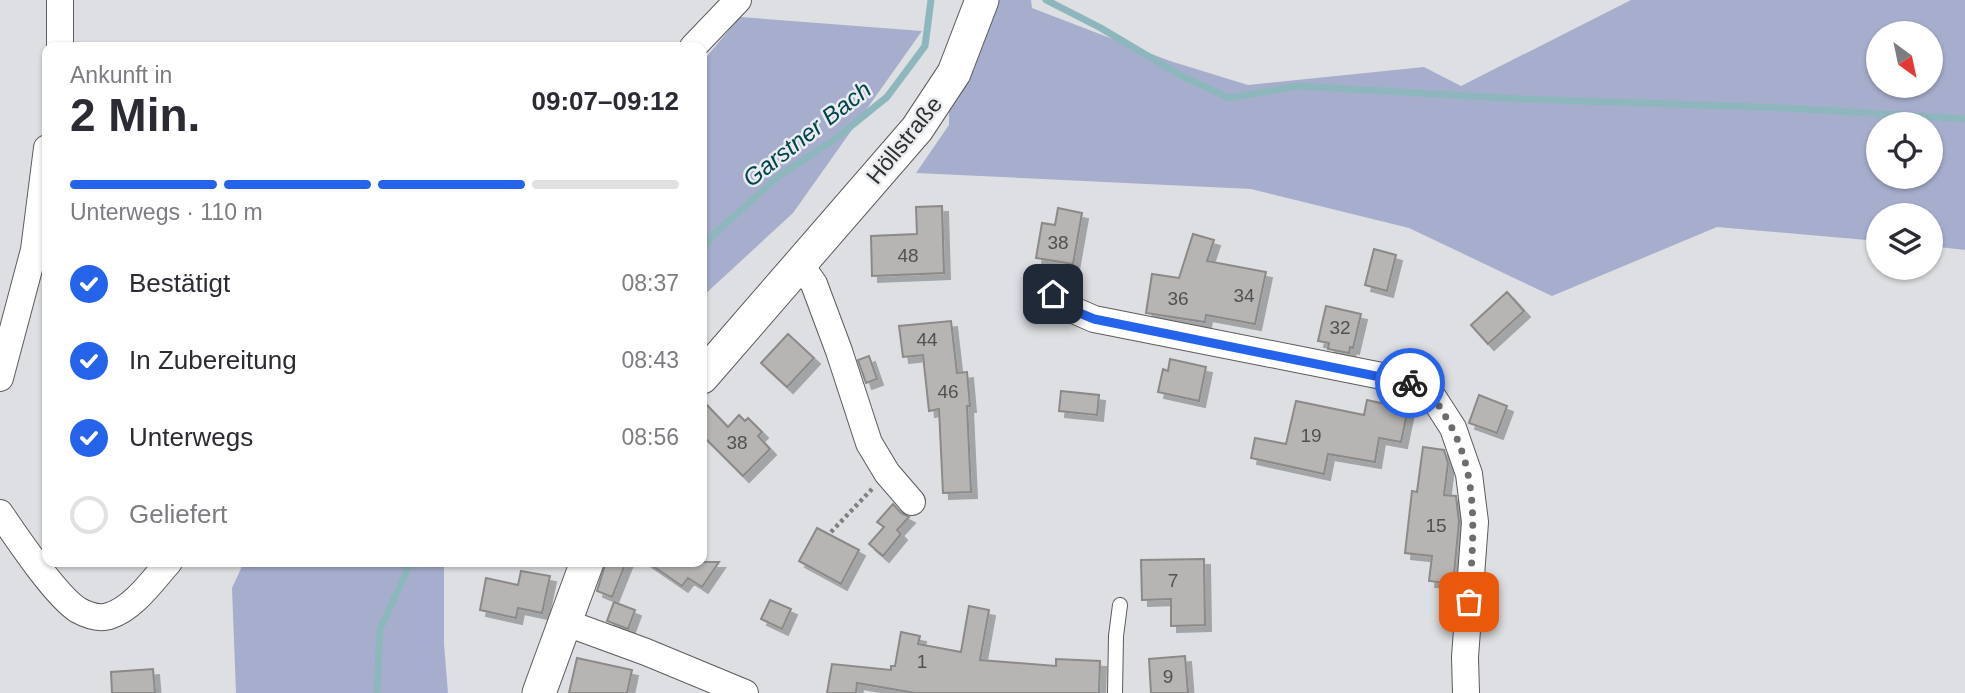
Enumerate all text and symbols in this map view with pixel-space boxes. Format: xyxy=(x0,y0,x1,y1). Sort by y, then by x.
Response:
north arrow xyxy=(1866,21,1942,98)
map controls xyxy=(1866,21,1943,280)
text: Ankunft in xyxy=(70,62,172,88)
water label: Garstner Bach xyxy=(737,75,876,192)
text: 09:07–09:12 xyxy=(532,86,679,116)
text: 2 Min. xyxy=(70,89,200,141)
street label: Höllstraße xyxy=(861,91,947,189)
button: locate xyxy=(1866,112,1943,189)
text: Unterwegs · 110 m xyxy=(70,199,263,225)
button: layers xyxy=(1866,203,1943,280)
house number: 38 xyxy=(1047,232,1069,253)
house number: 48 xyxy=(897,245,919,266)
pin xyxy=(1023,264,1083,324)
icon: check xyxy=(70,265,108,303)
text: Bestätigt xyxy=(129,268,230,298)
text: 08:37 xyxy=(621,270,679,296)
icon: home xyxy=(1034,275,1072,313)
house number: 34 xyxy=(1233,285,1255,306)
house number: 36 xyxy=(1167,288,1189,309)
house number: 32 xyxy=(1329,317,1351,338)
house number: 44 xyxy=(916,329,938,350)
icon: check xyxy=(70,342,108,380)
text: In Zubereitung xyxy=(129,345,297,375)
text: 08:43 xyxy=(621,347,679,373)
courier xyxy=(1375,348,1445,418)
icon: bike xyxy=(1391,364,1429,402)
house number: 46 xyxy=(937,381,959,402)
icon: check xyxy=(70,419,108,457)
text: Unterwegs xyxy=(129,422,253,452)
text: 08:56 xyxy=(621,424,679,450)
house number: 19 xyxy=(1300,425,1322,446)
house number: 38 xyxy=(726,432,748,453)
text: Geliefert xyxy=(129,499,227,529)
house number: 15 xyxy=(1425,515,1447,536)
house number: 7 xyxy=(1168,570,1178,591)
pin xyxy=(1439,572,1499,632)
icon: bag xyxy=(1450,583,1488,621)
house number: 1 xyxy=(917,651,927,672)
house number: 9 xyxy=(1163,666,1173,687)

